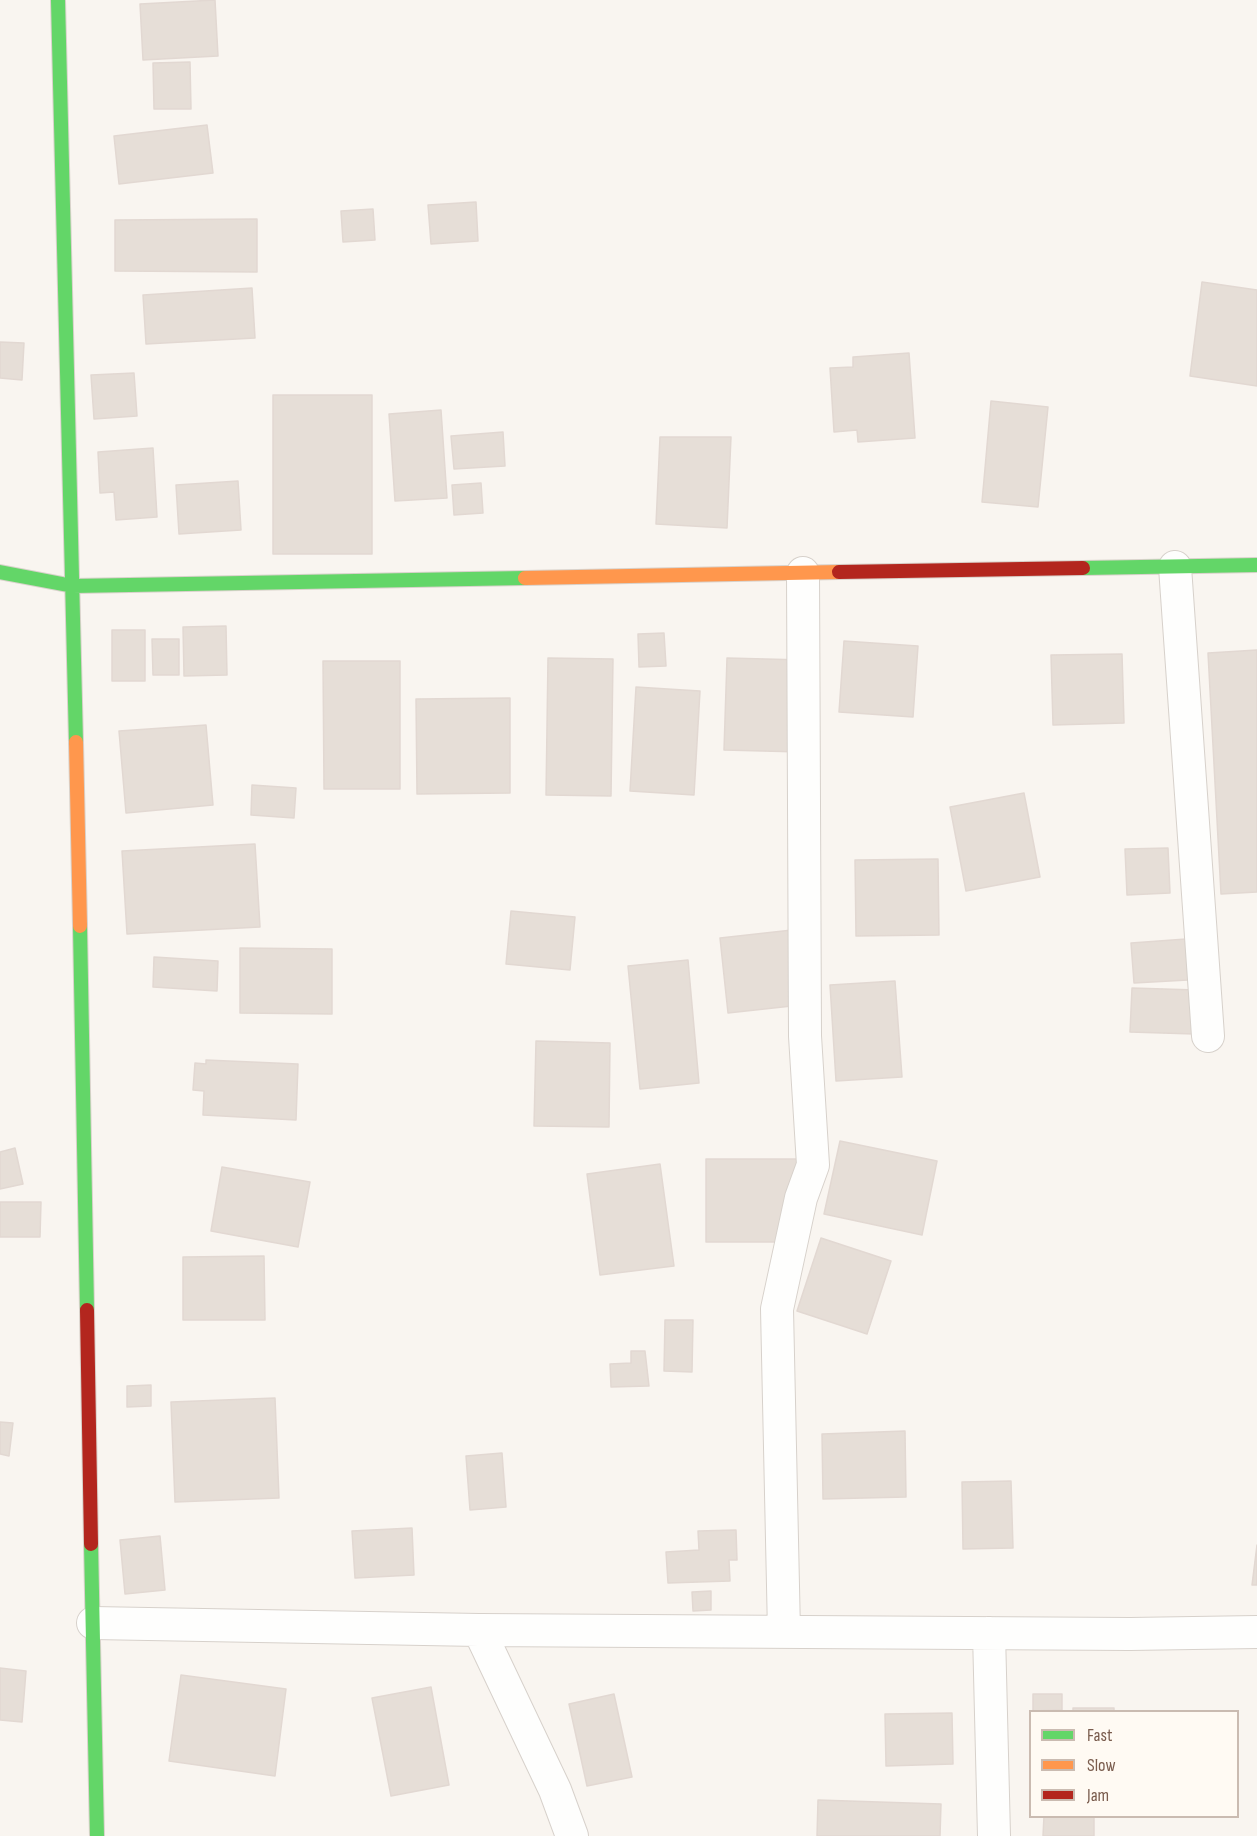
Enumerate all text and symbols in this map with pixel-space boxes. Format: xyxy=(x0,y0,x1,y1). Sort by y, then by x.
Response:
legend xyxy=(1029,1710,1239,1818)
text: Fast xyxy=(1087,1725,1112,1746)
text: Slow xyxy=(1087,1755,1116,1776)
text: Jam xyxy=(1087,1785,1109,1806)

